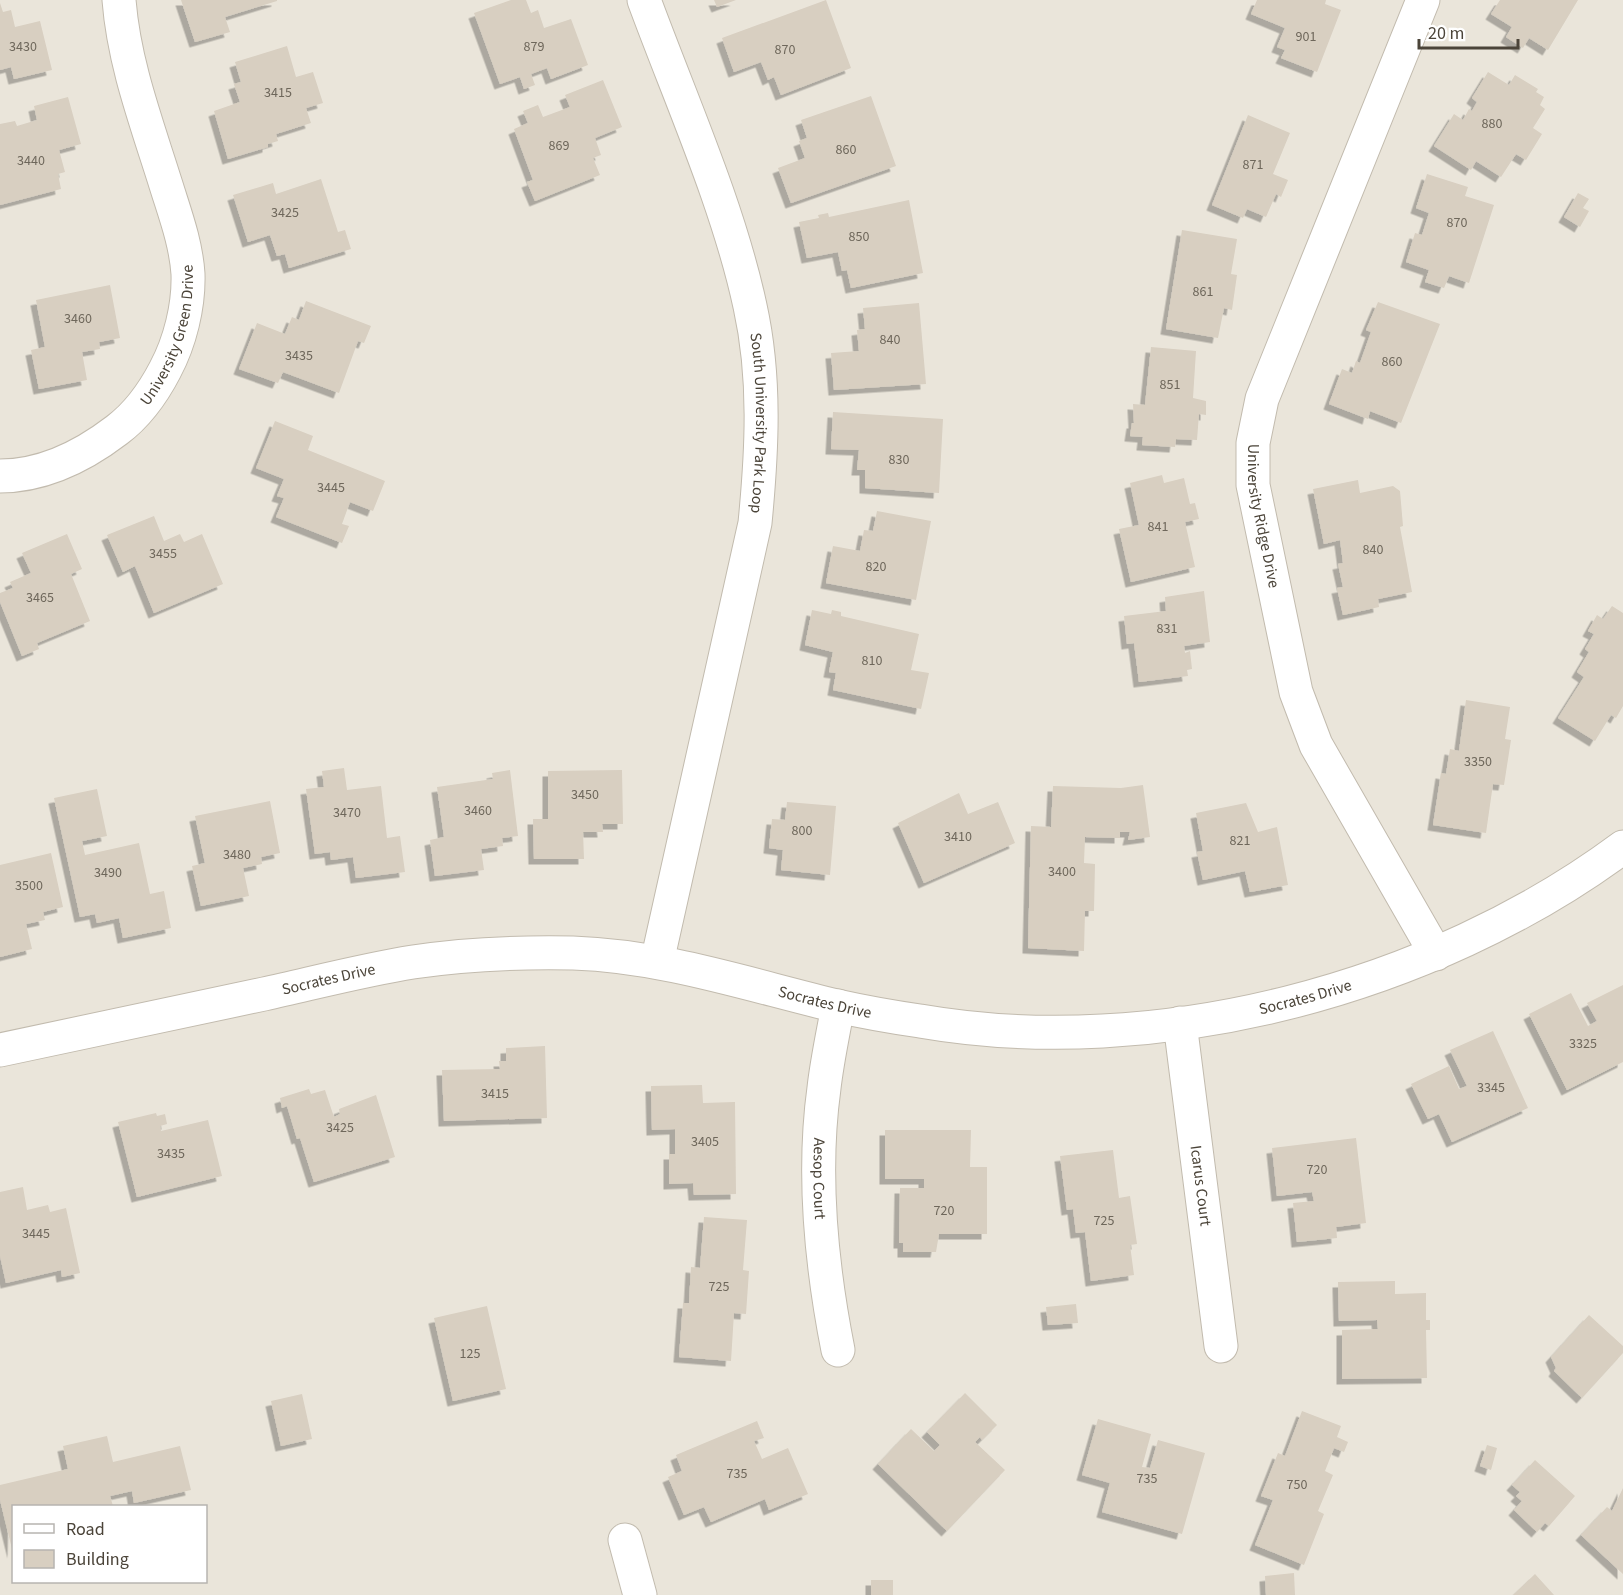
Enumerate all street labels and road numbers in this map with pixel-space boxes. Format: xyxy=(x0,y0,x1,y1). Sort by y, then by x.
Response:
street label: University Green Drive xyxy=(135,264,199,410)
street label: South University Park Loop xyxy=(744,331,772,514)
street label: University Ridge Drive xyxy=(1242,444,1285,590)
street label: Socrates Drive xyxy=(280,958,377,1001)
street label: Socrates Drive xyxy=(1257,974,1355,1020)
street label: Socrates Drive xyxy=(776,981,873,1024)
street label: Aesop Court xyxy=(807,1137,831,1221)
street label: Icarus Court xyxy=(1185,1144,1217,1228)

